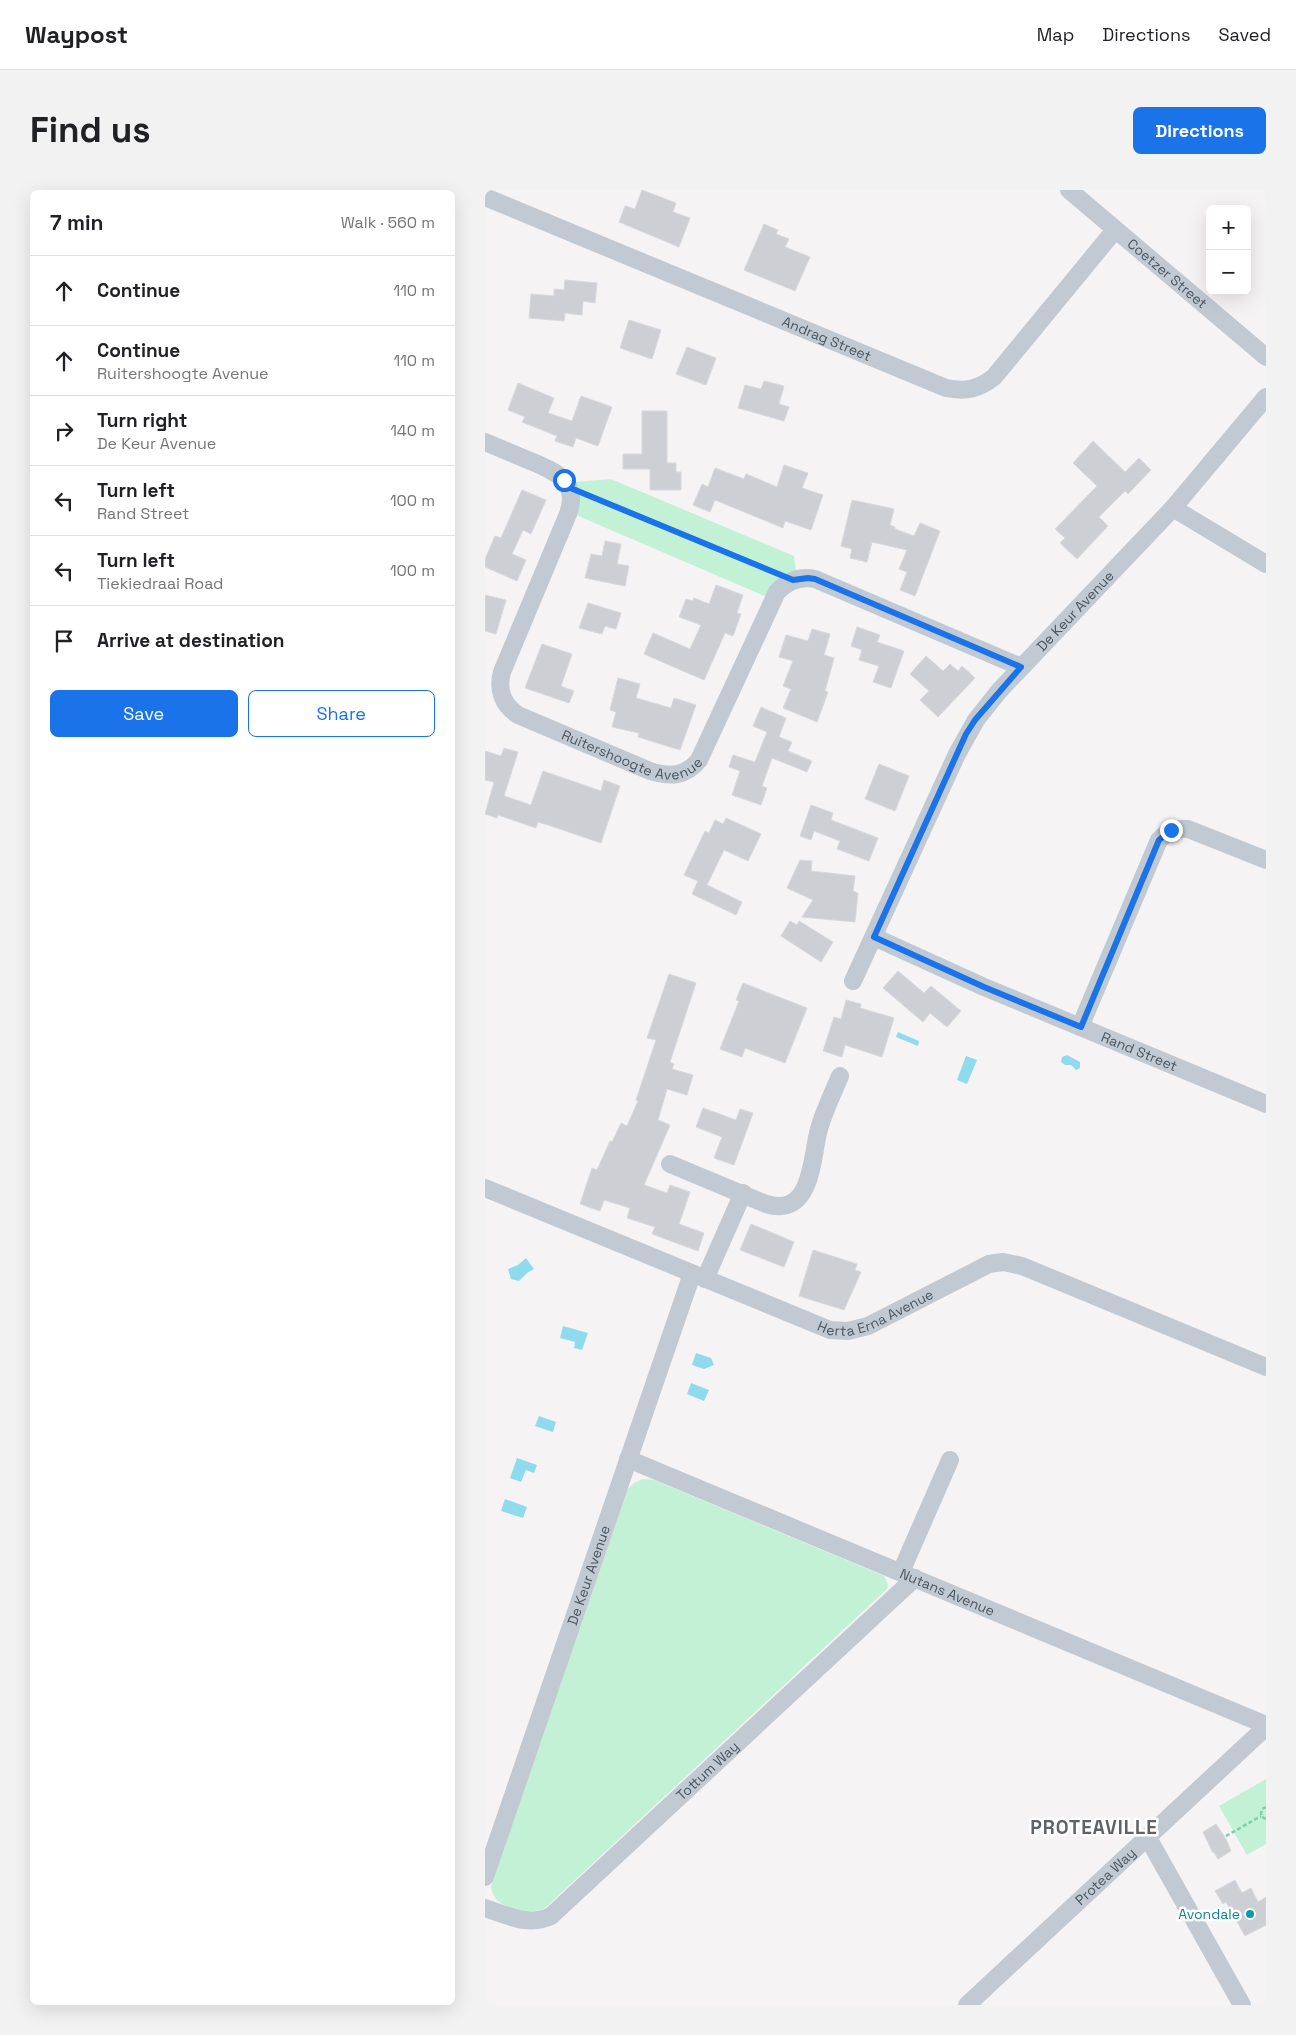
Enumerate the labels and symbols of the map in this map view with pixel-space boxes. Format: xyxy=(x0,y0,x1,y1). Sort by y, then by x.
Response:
street label: Coetzer Street xyxy=(1124,234,1211,312)
street label: Andrag Street xyxy=(780,312,874,365)
route start xyxy=(553,469,576,492)
street label: De Keur Avenue xyxy=(1032,567,1118,655)
street label: Ruitershoogte Avenue xyxy=(559,726,706,784)
route end xyxy=(1160,819,1183,842)
street label: Rand Street xyxy=(1098,1028,1180,1075)
street label: Herta Erna Avenue xyxy=(815,1285,936,1340)
street label: De Keur Avenue xyxy=(563,1523,614,1628)
street label: Nutans Avenue xyxy=(897,1564,998,1620)
street label: Tottum Way xyxy=(672,1737,743,1804)
district label: PROTEAVILLE xyxy=(1030,1815,1158,1840)
street label: Protea Way xyxy=(1071,1844,1140,1909)
place label: Avondale xyxy=(1178,1905,1240,1923)
marker: Avondale xyxy=(1244,1908,1256,1920)

